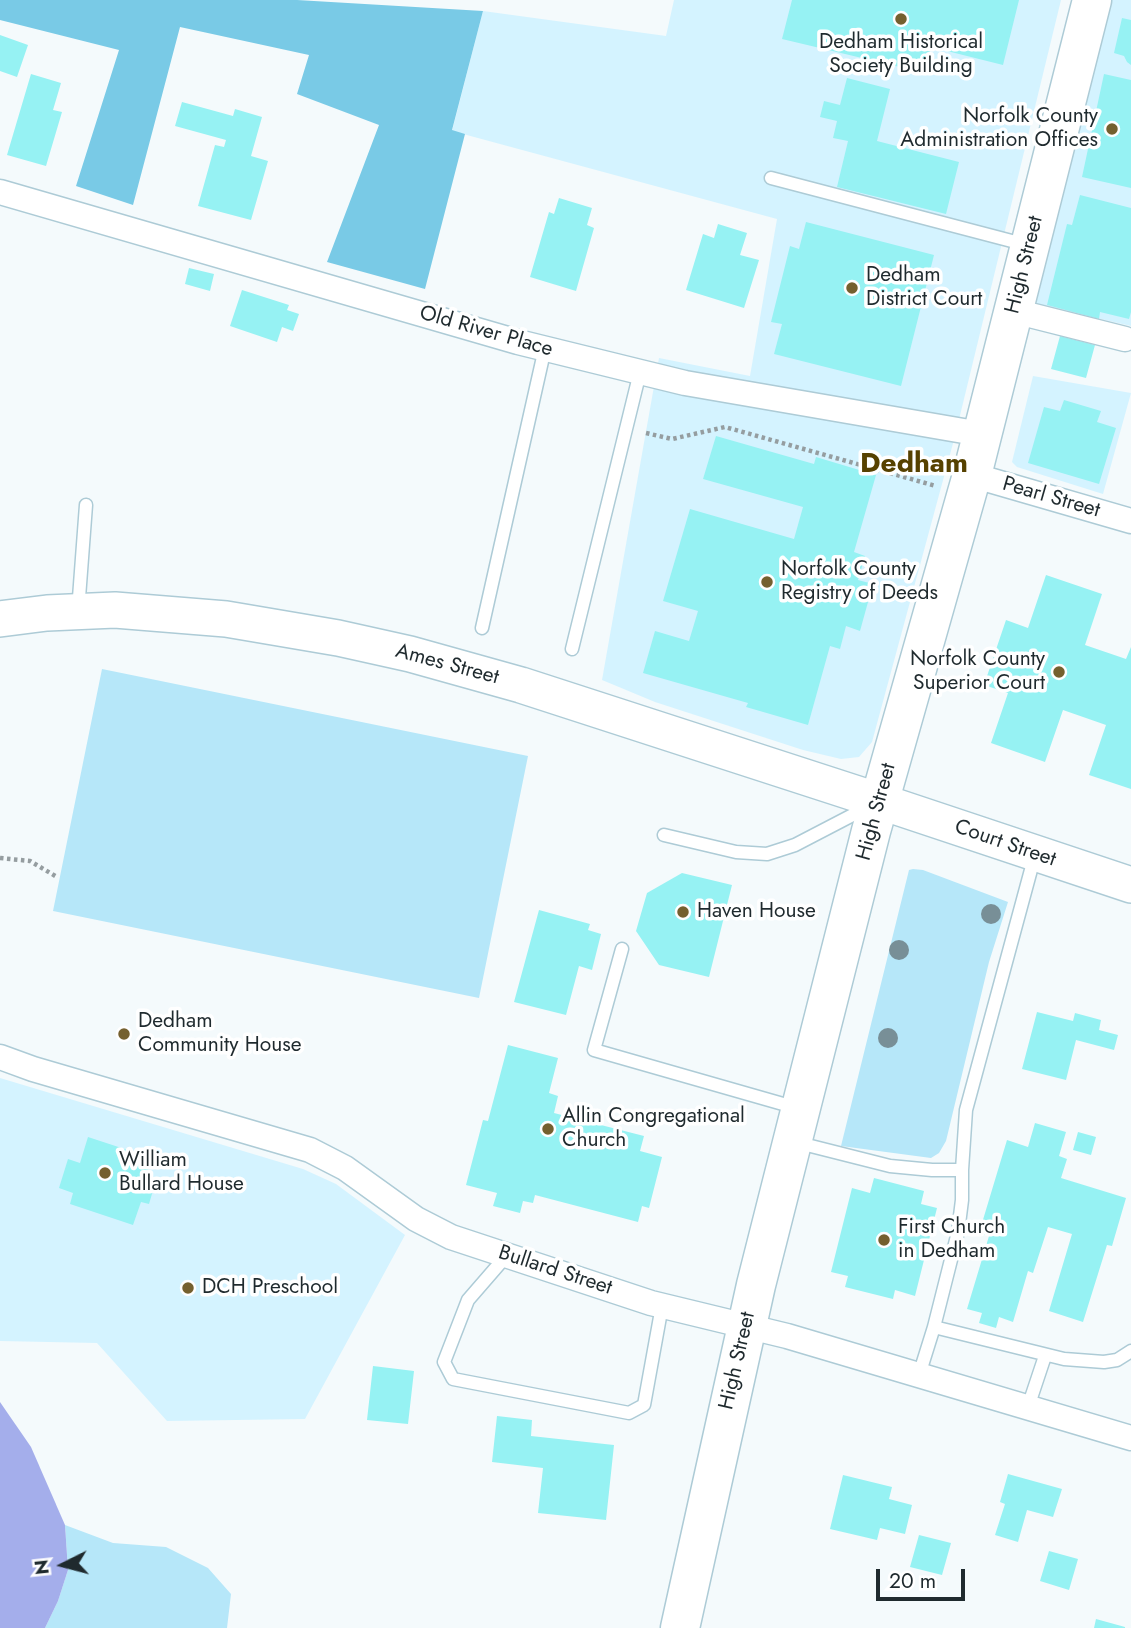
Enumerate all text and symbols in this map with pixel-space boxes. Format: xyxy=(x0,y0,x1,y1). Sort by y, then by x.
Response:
marker: Dedham Historical Society Building xyxy=(893,11,909,27)
place label: Dedham Historical Society Building xyxy=(819,30,983,80)
place label: Norfolk County Administration Offices xyxy=(900,104,1098,154)
marker: Norfolk County Administration Offices xyxy=(1104,121,1120,137)
street label: High Street xyxy=(1001,213,1049,317)
place label: Dedham District Court xyxy=(866,263,982,313)
marker: Dedham District Court xyxy=(844,280,860,296)
street label: Old River Place xyxy=(416,301,556,363)
district label: Dedham xyxy=(860,448,968,482)
street label: Pearl Street xyxy=(999,472,1103,524)
place label: Norfolk County Registry of Deeds xyxy=(781,557,938,607)
marker: Norfolk County Registry of Deeds xyxy=(759,574,775,590)
street label: Ames Street xyxy=(393,639,501,691)
place label: Norfolk County Superior Court xyxy=(910,647,1045,697)
marker: Norfolk County Superior Court xyxy=(1051,664,1067,680)
street label: High Street xyxy=(852,761,902,863)
street label: Court Street xyxy=(951,815,1059,873)
place label: Haven House xyxy=(697,899,816,925)
marker: Haven House xyxy=(675,904,691,920)
place label: Dedham Community House xyxy=(138,1009,301,1059)
marker: Dedham Community House xyxy=(116,1026,132,1042)
place label: Allin Congregational Church xyxy=(562,1104,745,1154)
marker: Allin Congregational Church xyxy=(540,1121,556,1137)
place label: William Bullard House xyxy=(119,1148,244,1198)
marker: William Bullard House xyxy=(97,1165,113,1181)
place label: First Church in Dedham xyxy=(898,1215,1005,1265)
marker: First Church in Dedham xyxy=(876,1232,892,1248)
street label: Bullard Street xyxy=(495,1241,615,1301)
place label: DCH Preschool xyxy=(202,1275,338,1301)
marker: DCH Preschool xyxy=(180,1280,196,1296)
street label: High Street xyxy=(714,1310,762,1412)
north arrow xyxy=(28,1530,98,1600)
scale bar xyxy=(879,1554,968,1598)
text: N xyxy=(27,1558,56,1576)
text: 20 m xyxy=(889,1566,936,1596)

